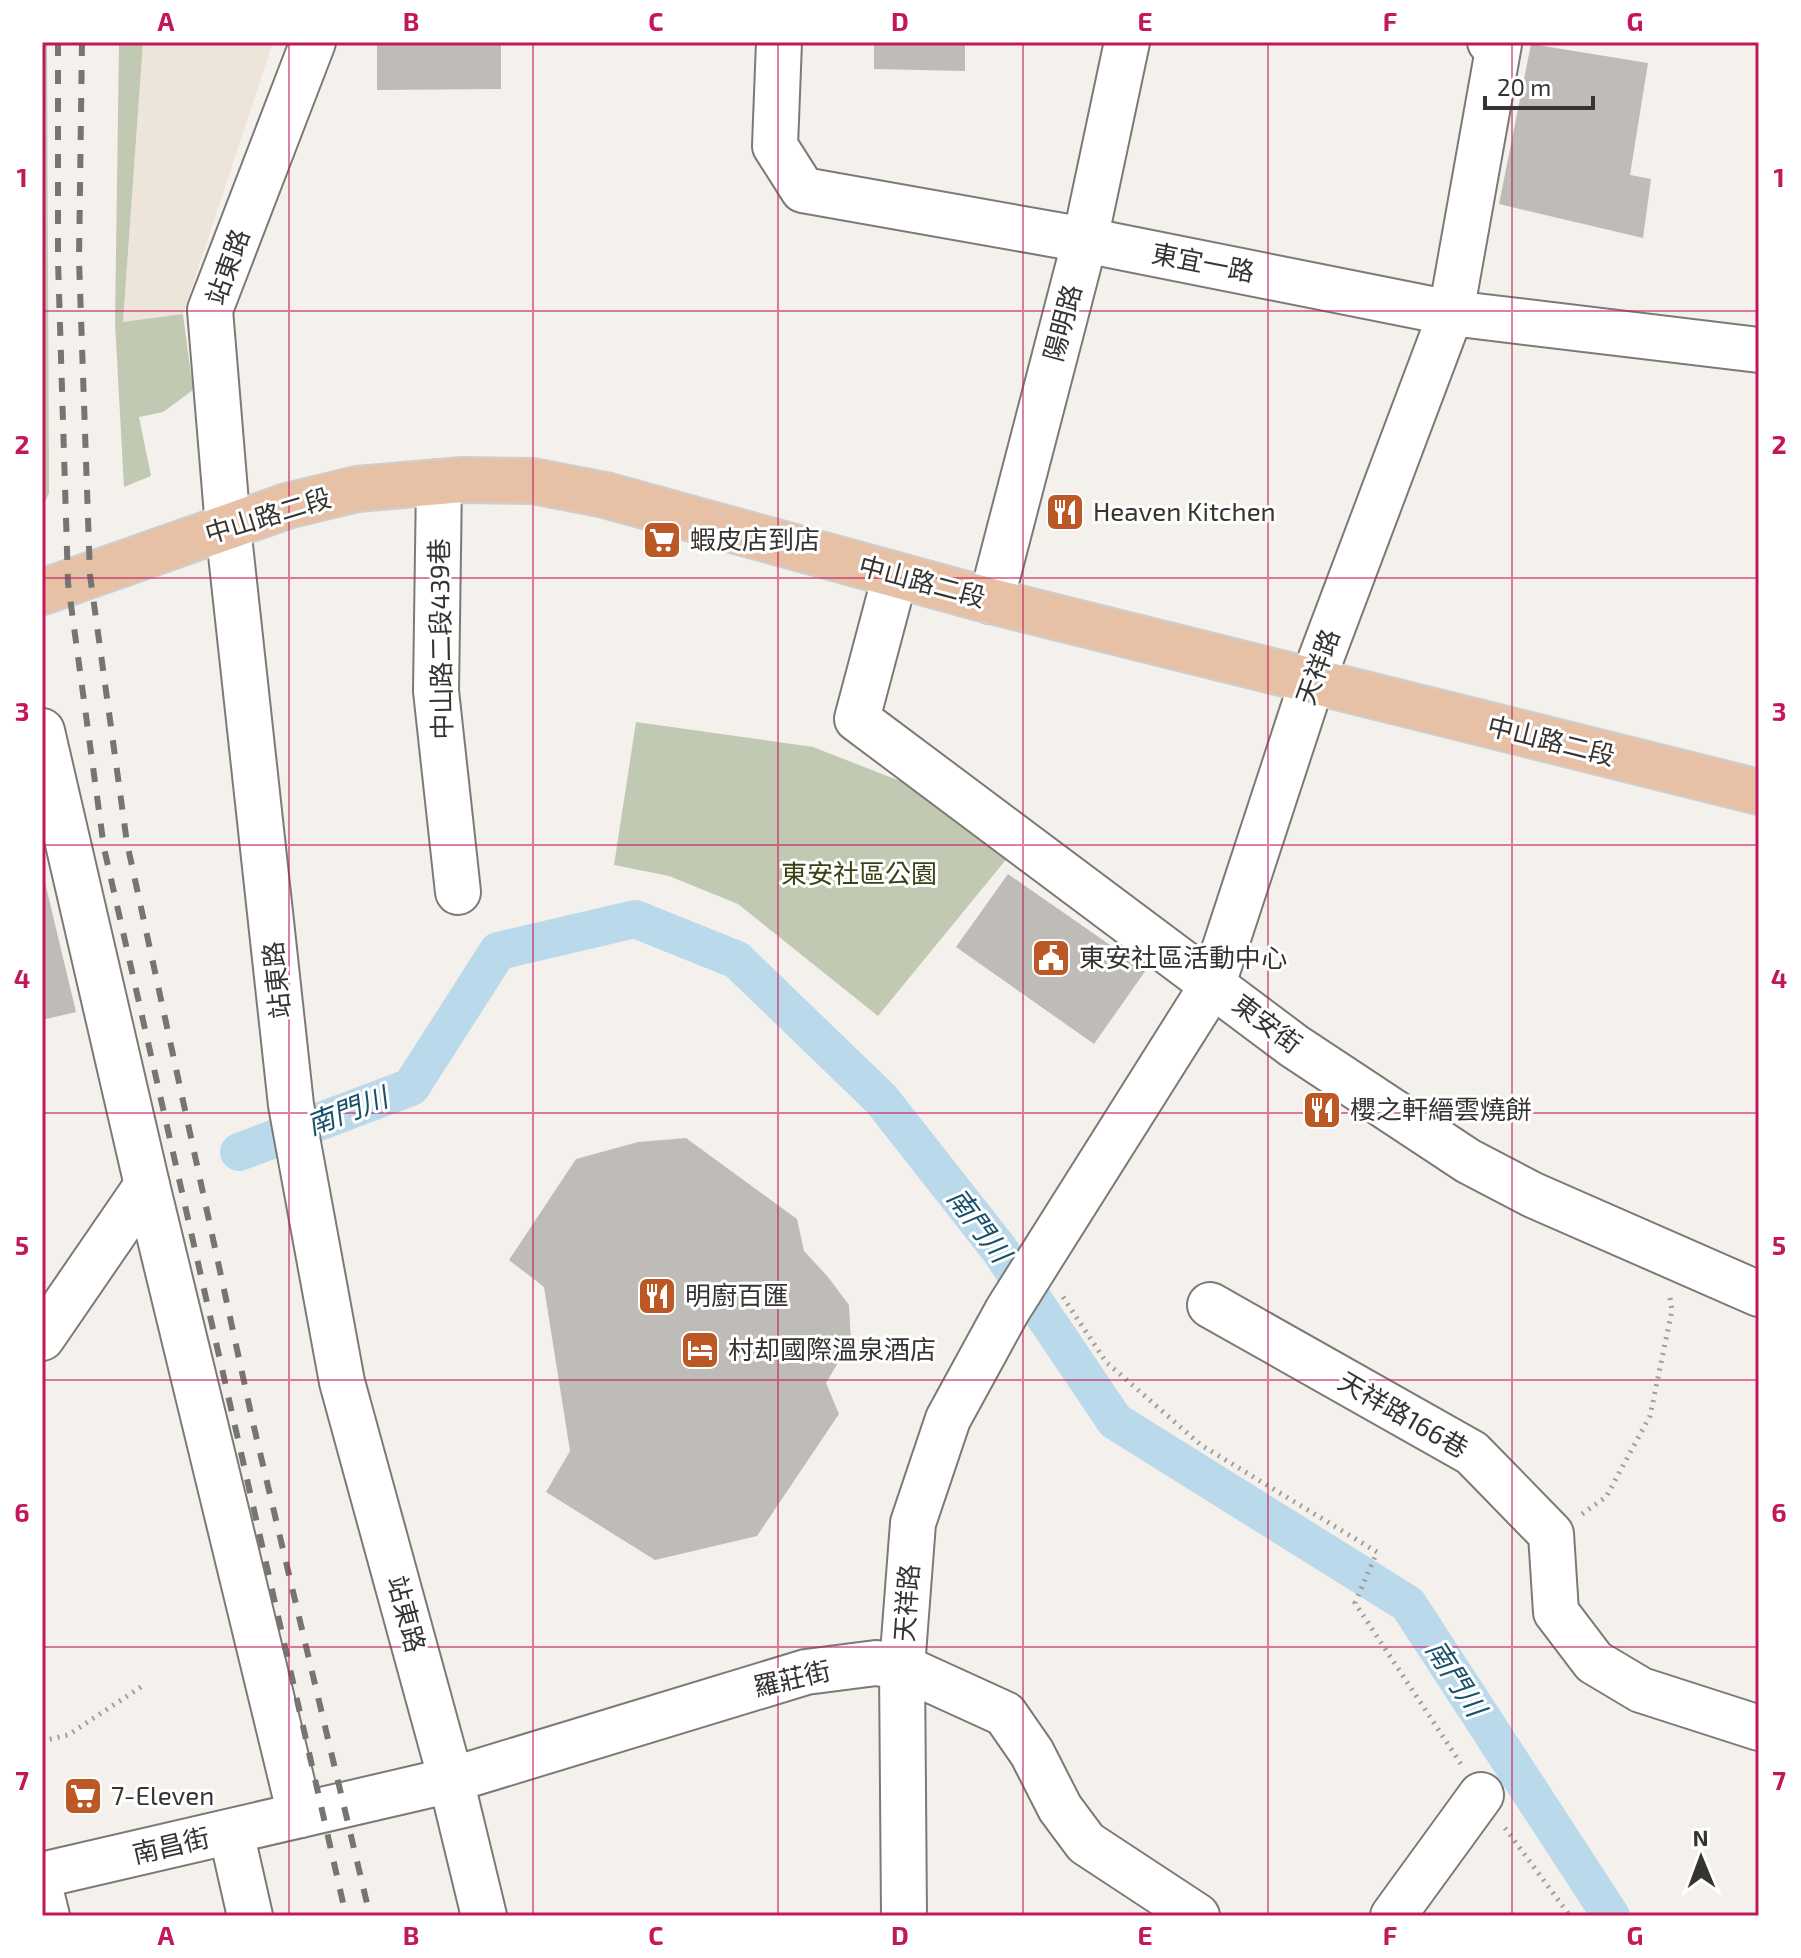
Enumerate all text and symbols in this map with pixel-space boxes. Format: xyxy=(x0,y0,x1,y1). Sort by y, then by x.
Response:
text: A xyxy=(158,5,175,36)
text: B xyxy=(403,5,419,36)
text: C xyxy=(648,5,664,36)
text: D xyxy=(891,5,909,36)
text: E xyxy=(1137,5,1153,36)
text: F xyxy=(1383,5,1397,36)
text: G xyxy=(1627,5,1643,36)
scale bar xyxy=(1485,60,1593,110)
text: 20 m xyxy=(1497,72,1551,101)
text: 1 xyxy=(16,161,28,192)
text: 1 xyxy=(1773,161,1785,192)
street label: 站東路 xyxy=(199,225,254,308)
street label: 東宜一路 xyxy=(1149,236,1257,287)
street label: 陽明路 xyxy=(1036,281,1087,364)
text: 2 xyxy=(14,428,30,459)
text: 2 xyxy=(1771,428,1787,459)
street label: 中山路二段 xyxy=(201,481,334,548)
restaurant icon: Heaven Kitchen xyxy=(1044,491,1086,533)
place label: Heaven Kitchen xyxy=(1093,495,1276,526)
supermarket icon: 蝦皮店到店 xyxy=(641,519,683,561)
place label: 蝦皮店到店 xyxy=(690,523,820,554)
street label: 中山路二段439巷 xyxy=(422,538,457,740)
street label: 中山路二段 xyxy=(856,549,989,612)
street label: 天祥路 xyxy=(1289,625,1344,708)
text: 3 xyxy=(15,695,29,726)
text: 3 xyxy=(1772,695,1786,726)
street label: 中山路二段 xyxy=(1485,709,1618,770)
park label: 東安社區公園 xyxy=(781,857,937,888)
public building icon: 東安社區活動中心 xyxy=(1030,937,1072,979)
street label: 站東路 xyxy=(256,940,295,1021)
place label: 東安社區活動中心 xyxy=(1079,941,1287,972)
text: 4 xyxy=(14,962,30,993)
text: 4 xyxy=(1771,962,1787,993)
street label: 東安街 xyxy=(1227,987,1308,1059)
water label: 南門川 xyxy=(301,1078,395,1141)
restaurant icon: 櫻之軒縉雲燒餅 xyxy=(1301,1089,1343,1131)
place label: 櫻之軒縉雲燒餅 xyxy=(1350,1093,1532,1124)
water label: 南門川 xyxy=(941,1181,1020,1271)
text: 5 xyxy=(15,1229,29,1260)
text: 5 xyxy=(1772,1229,1786,1260)
restaurant icon: 明廚百匯 xyxy=(636,1275,678,1317)
place label: 明廚百匯 xyxy=(685,1279,789,1310)
hotel icon: 村却國際溫泉酒店 xyxy=(679,1329,721,1371)
place label: 村却國際溫泉酒店 xyxy=(728,1333,936,1364)
street label: 天祥路166巷 xyxy=(1334,1364,1474,1463)
text: 6 xyxy=(14,1496,30,1527)
text: 6 xyxy=(1771,1496,1787,1527)
street label: 天祥路 xyxy=(887,1563,924,1643)
street label: 站東路 xyxy=(382,1572,433,1655)
water label: 南門川 xyxy=(1420,1633,1496,1724)
street label: 羅莊街 xyxy=(750,1654,833,1701)
text: 7 xyxy=(15,1764,29,1795)
text: 7 xyxy=(1772,1764,1786,1795)
supermarket icon: 7-Eleven xyxy=(62,1775,104,1817)
place label: 7-Eleven xyxy=(111,1779,214,1810)
north arrow xyxy=(1661,1818,1741,1898)
street label: 南昌街 xyxy=(129,1821,212,1868)
text: N xyxy=(1692,1824,1709,1850)
text: A xyxy=(158,1919,175,1950)
text: B xyxy=(403,1919,419,1950)
text: C xyxy=(648,1919,664,1950)
text: D xyxy=(891,1919,909,1950)
text: E xyxy=(1137,1919,1153,1950)
text: F xyxy=(1383,1919,1397,1950)
text: G xyxy=(1627,1919,1643,1950)

